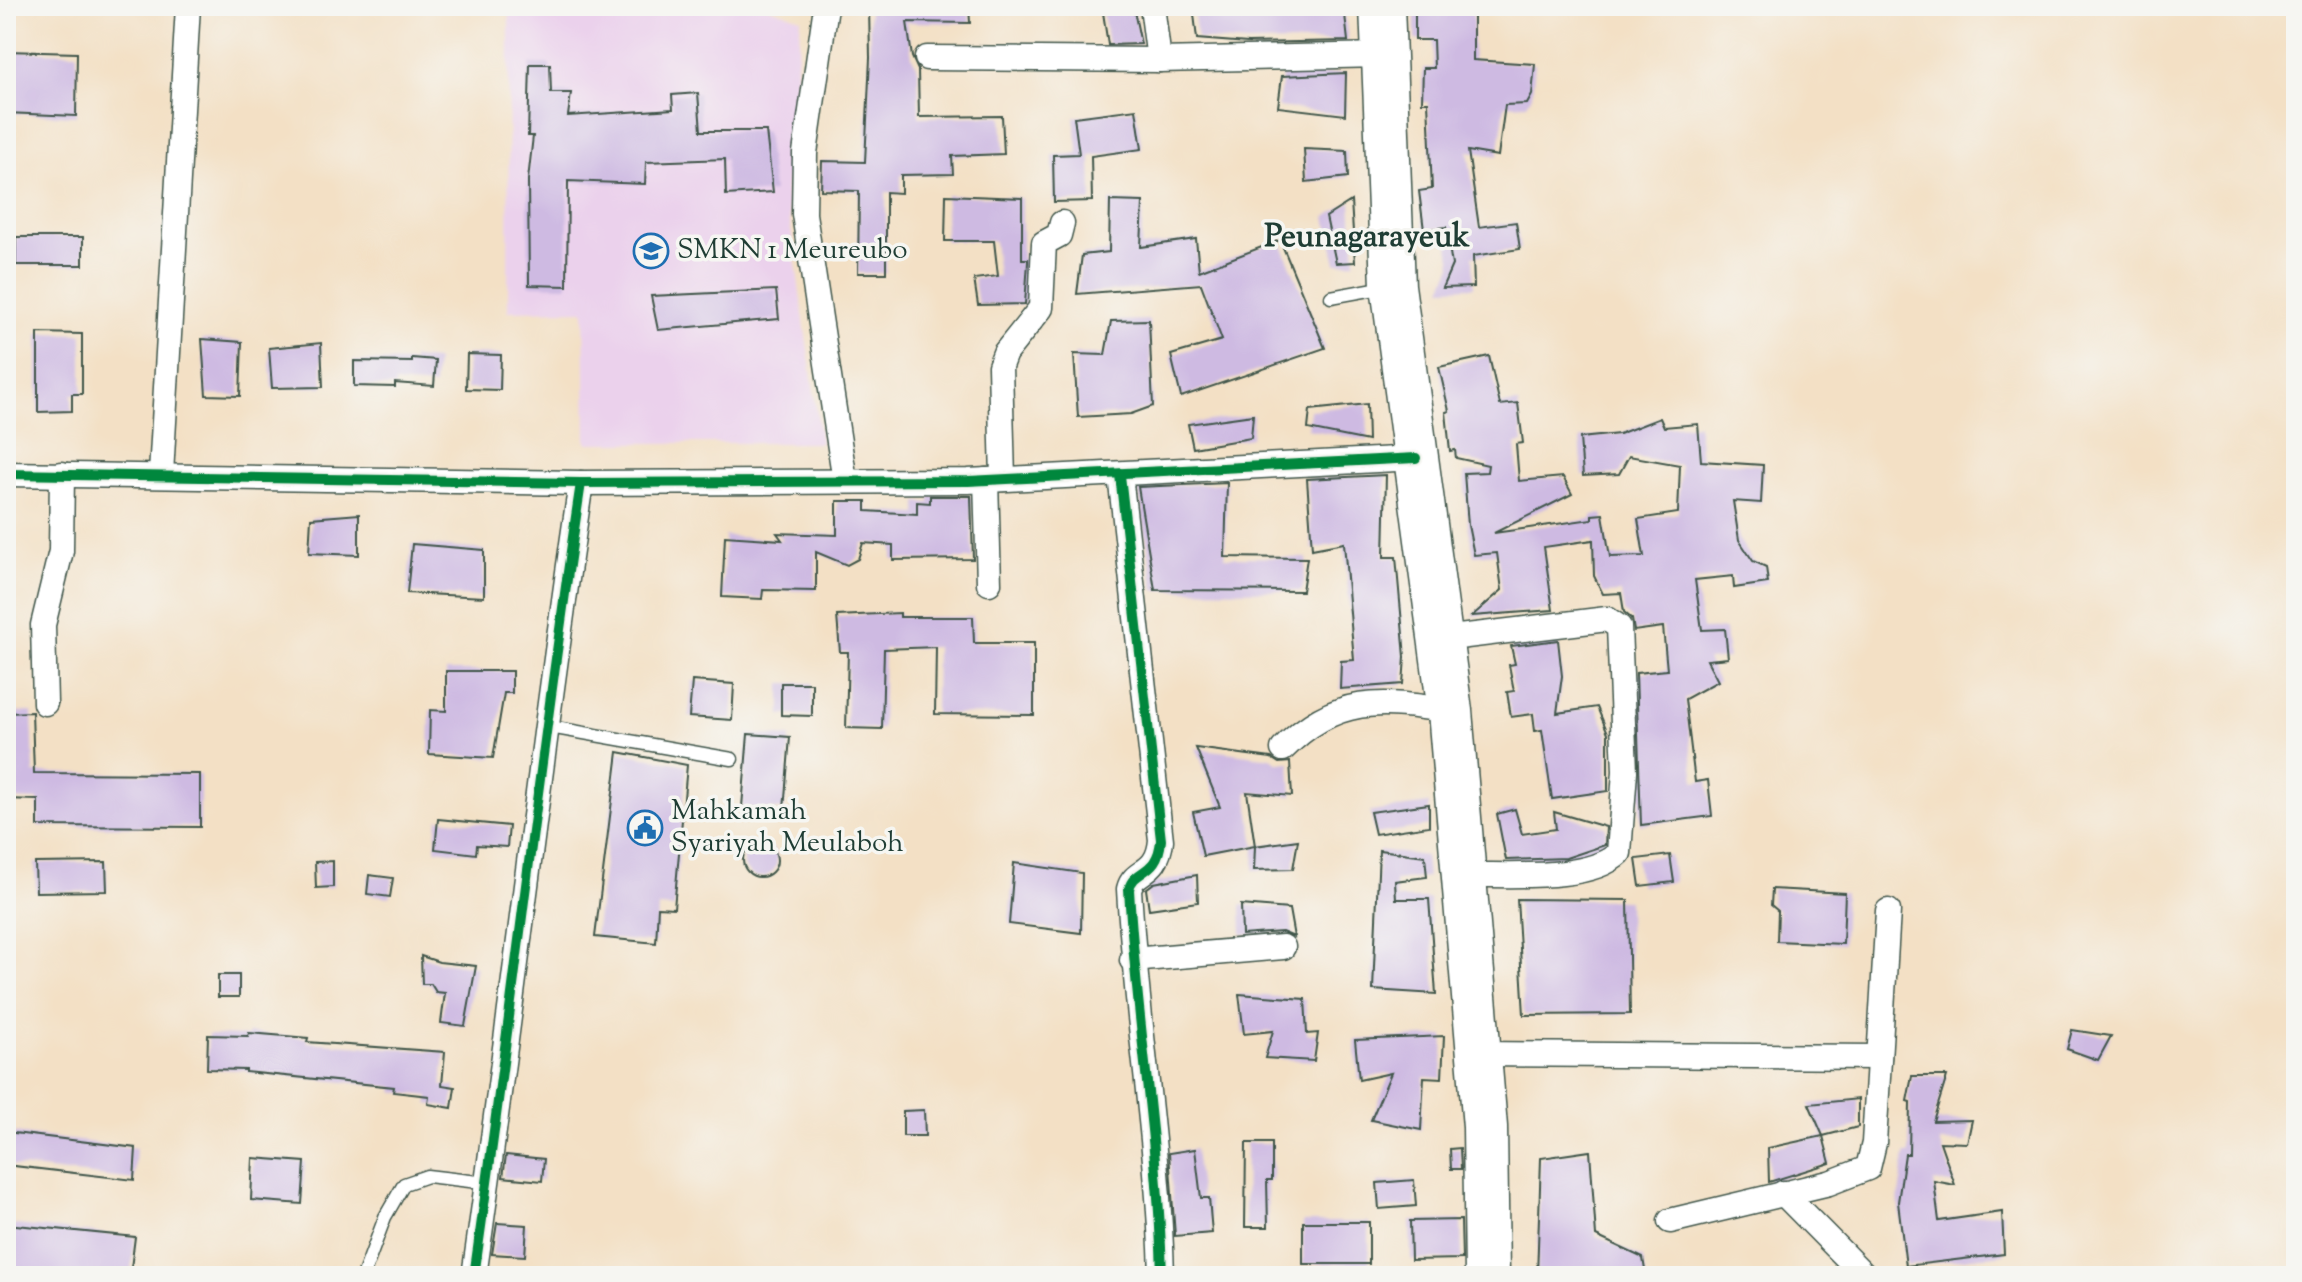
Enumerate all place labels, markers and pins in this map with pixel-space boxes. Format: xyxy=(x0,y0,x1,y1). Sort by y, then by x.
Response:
place label: SMKN 1 Meureubo xyxy=(677,231,908,271)
school or university icon: SMKN 1 Meureubo xyxy=(632,232,670,270)
place label: Mahkamah Syariyah Meulaboh xyxy=(671,792,904,864)
public building icon: Mahkamah Syariyah Meulaboh xyxy=(626,809,664,847)

